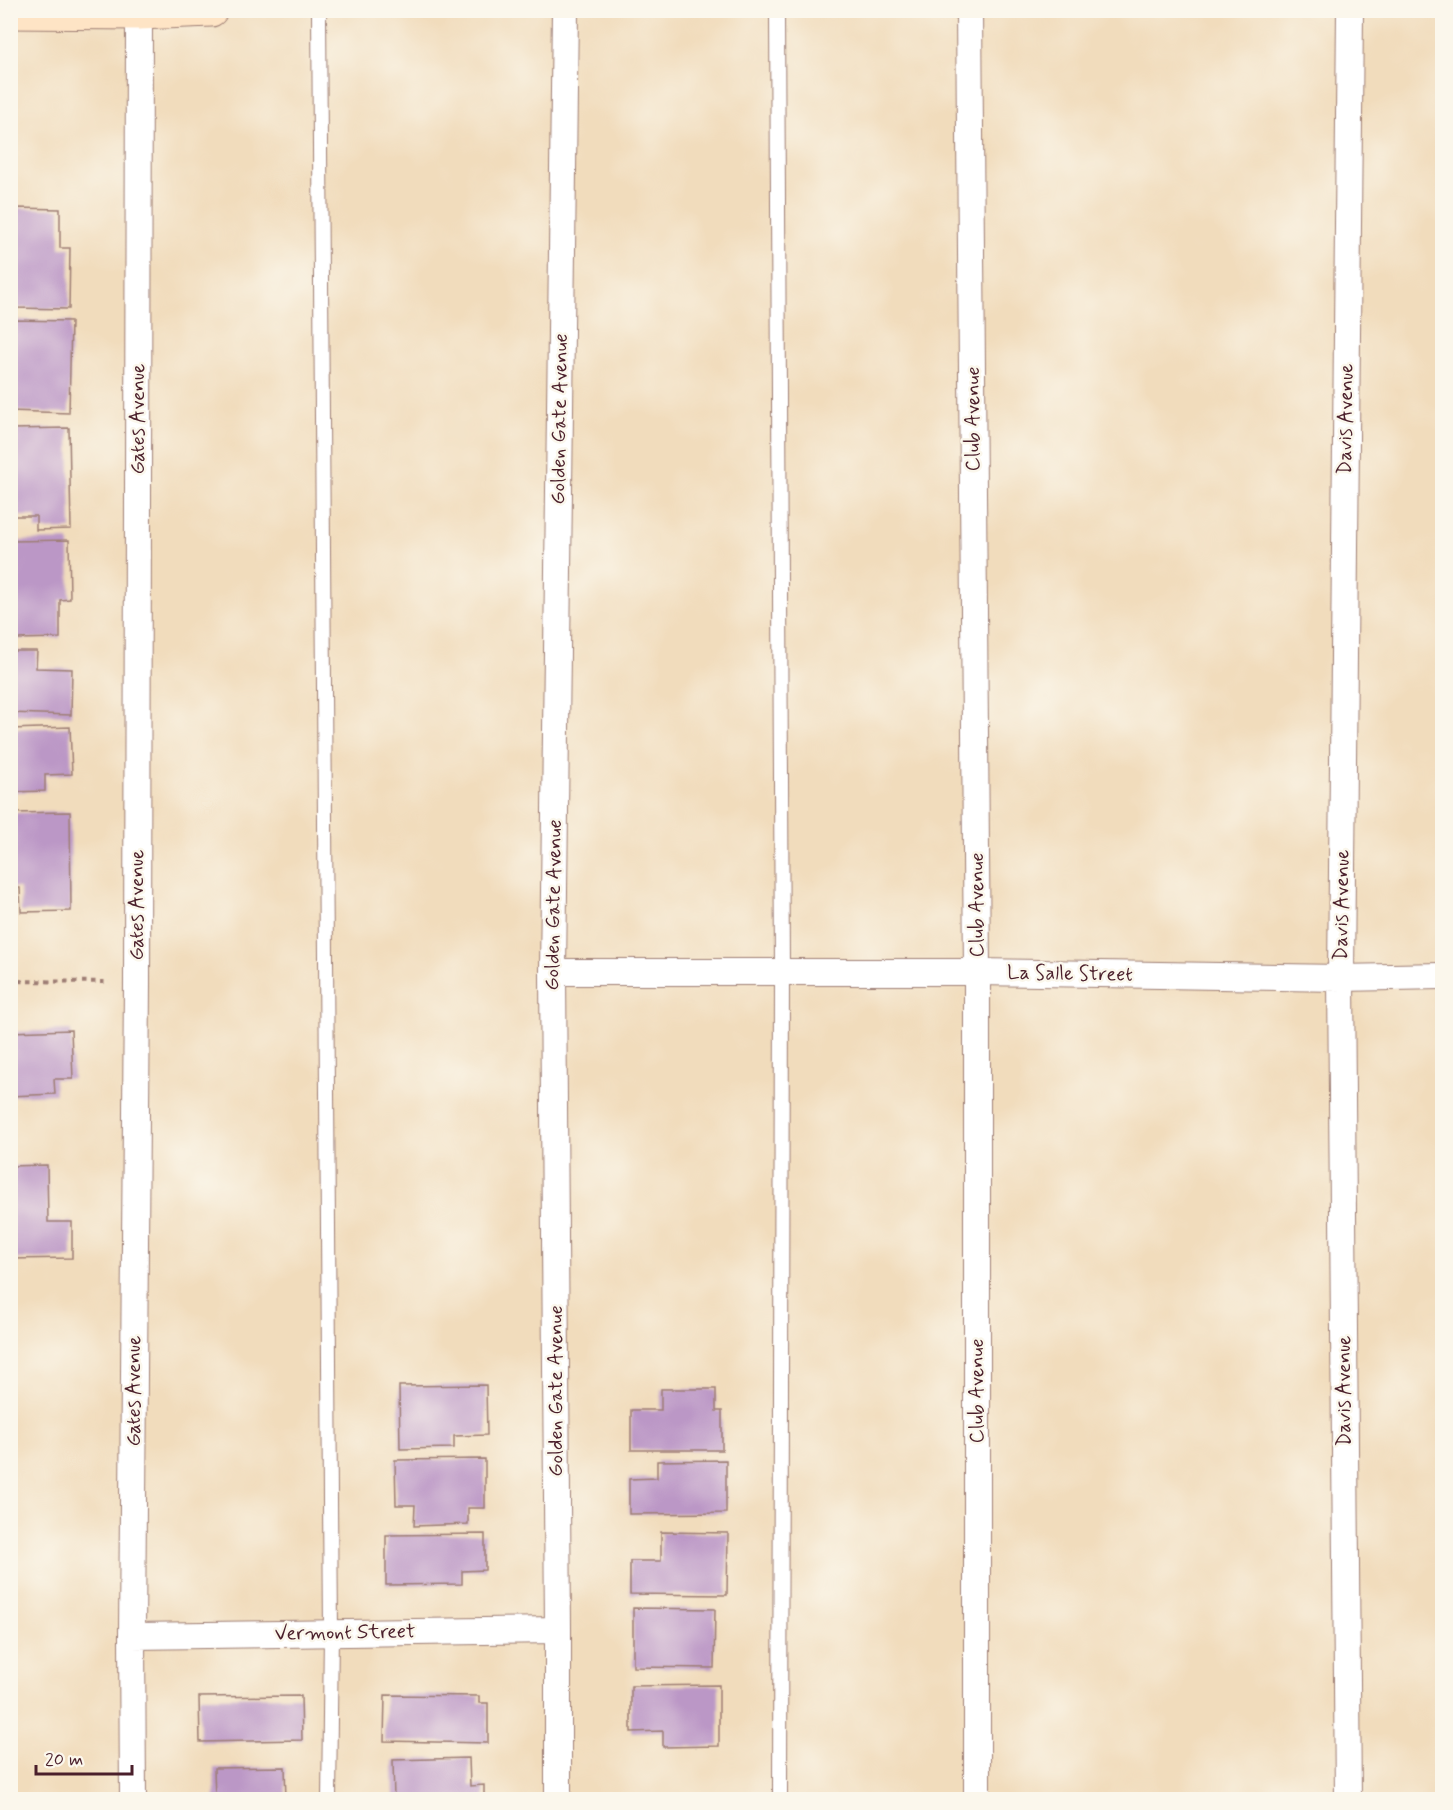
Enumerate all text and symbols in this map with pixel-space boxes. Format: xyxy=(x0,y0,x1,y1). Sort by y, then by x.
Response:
street label: Golden Gate Avenue xyxy=(545,333,575,505)
street label: Davis Avenue xyxy=(1332,363,1360,475)
street label: Gates Avenue xyxy=(125,364,152,475)
street label: Club Avenue xyxy=(960,367,987,471)
street label: Golden Gate Avenue xyxy=(539,819,569,991)
street label: Davis Avenue xyxy=(1328,849,1356,961)
street label: Gates Avenue xyxy=(124,850,151,961)
street label: Club Avenue xyxy=(964,853,991,957)
street label: La Salle Street xyxy=(1007,959,1133,989)
street label: Golden Gate Avenue xyxy=(543,1305,570,1477)
street label: Davis Avenue xyxy=(1331,1335,1358,1447)
street label: Gates Avenue xyxy=(121,1336,148,1447)
street label: Club Avenue xyxy=(964,1339,991,1443)
street label: Vermont Street xyxy=(274,1618,416,1648)
scale bar xyxy=(36,1738,132,1776)
text: 20 m xyxy=(45,1748,83,1772)

